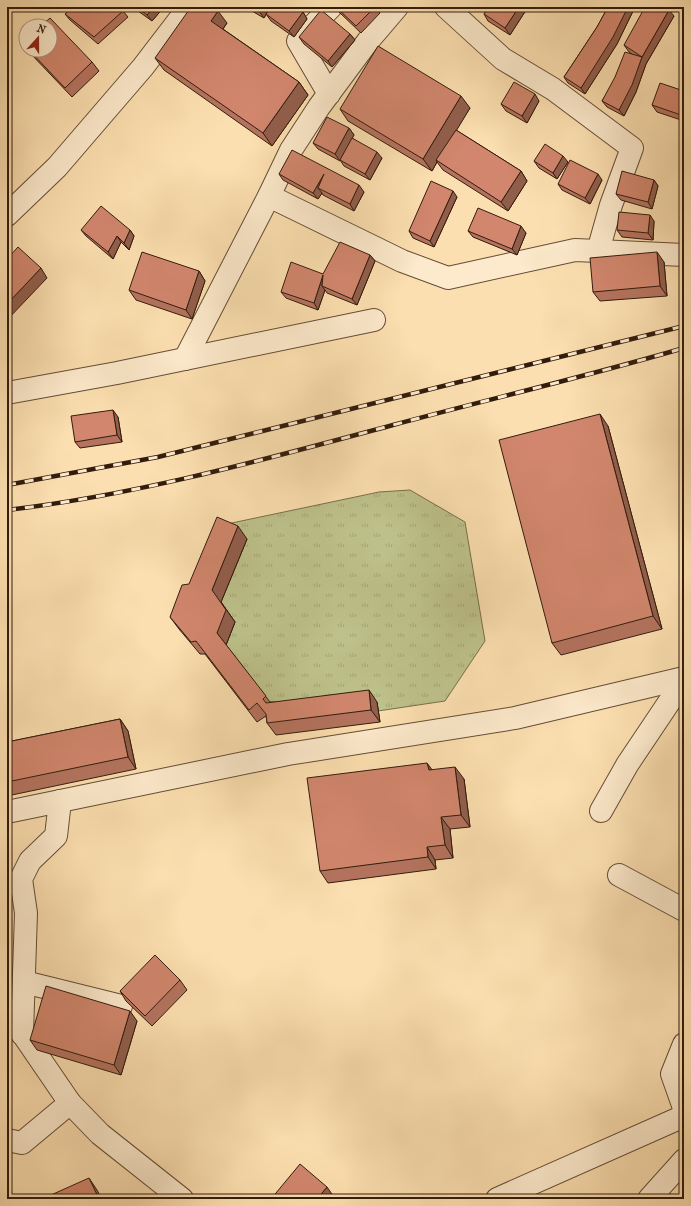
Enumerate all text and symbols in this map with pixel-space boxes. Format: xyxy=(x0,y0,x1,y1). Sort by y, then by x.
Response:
north arrow xyxy=(18,18,58,58)
text: N xyxy=(35,22,48,37)

